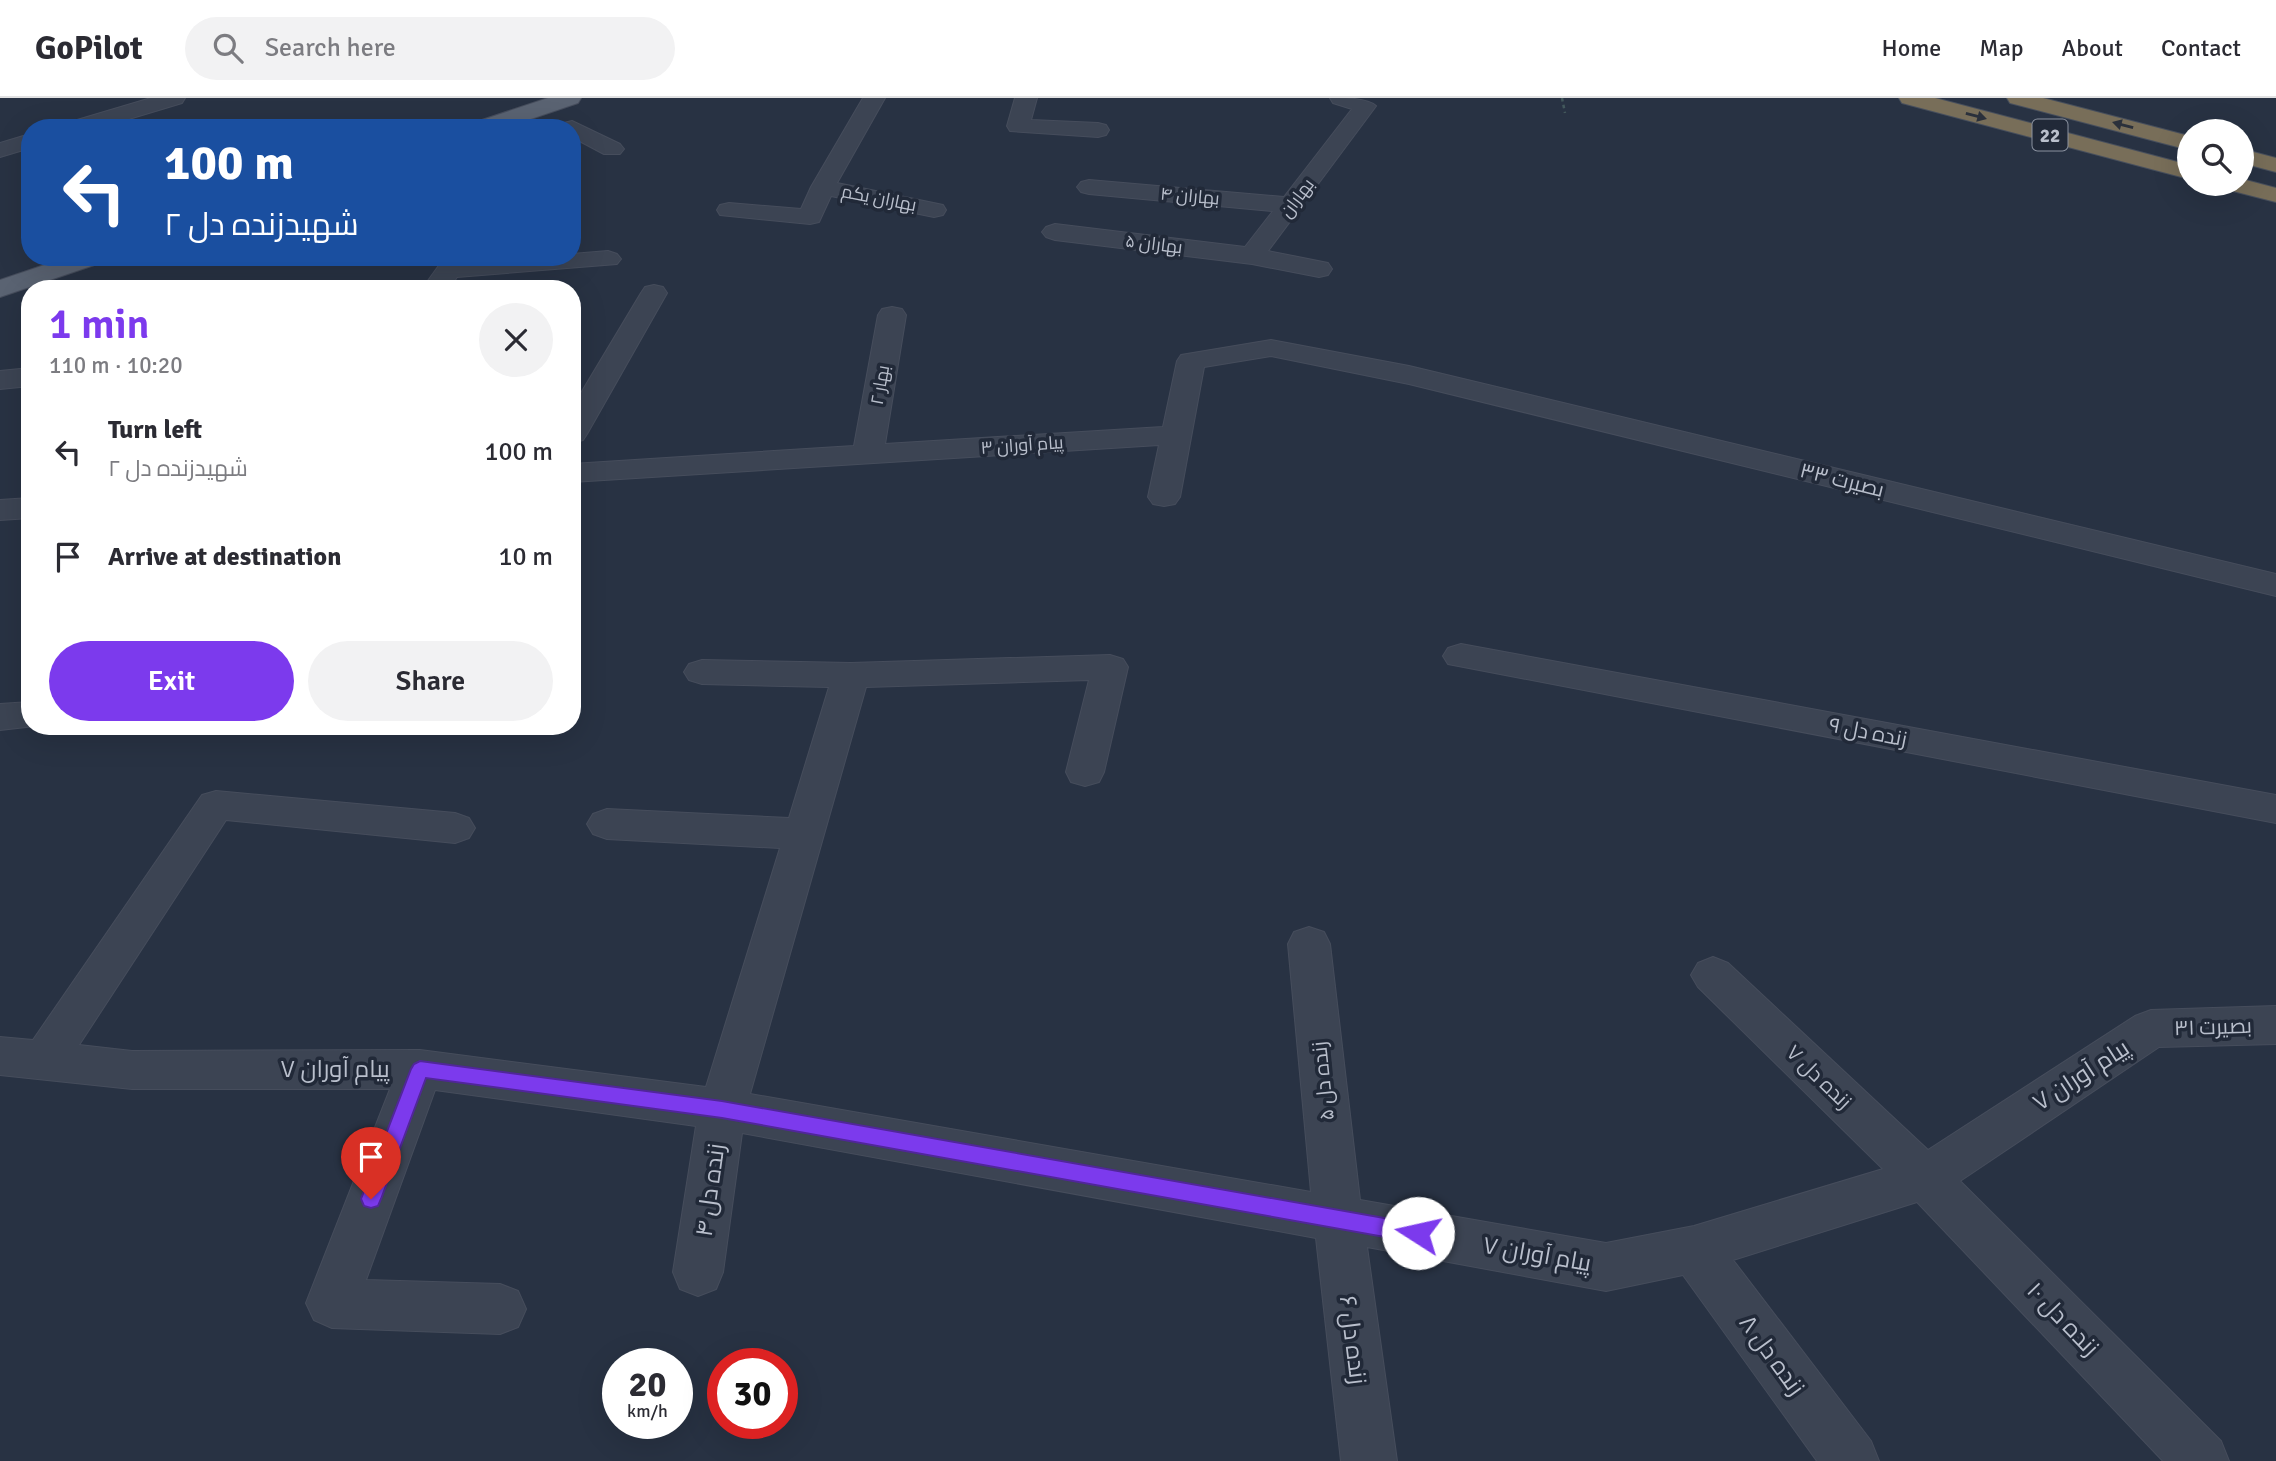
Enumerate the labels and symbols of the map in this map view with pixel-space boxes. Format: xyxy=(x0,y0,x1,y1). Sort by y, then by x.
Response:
one-way arrow xyxy=(1966,111,1987,121)
road number: 22 xyxy=(2032,120,2068,150)
one-way arrow xyxy=(2112,120,2133,130)
street label: بهاران xyxy=(1275,174,1319,222)
street label: بهاران یکم xyxy=(839,180,918,217)
street label: بهاران ۴ xyxy=(1159,182,1221,210)
street label: بهاران ۵ xyxy=(1124,230,1184,258)
street label: بهار ۲ xyxy=(866,363,894,407)
street label: پیام آوران ۳ xyxy=(980,431,1064,460)
street label: بصیرت ۳۳ xyxy=(1797,457,1887,503)
street label: زنده دل ۹ xyxy=(1827,712,1909,752)
street label: بصیرت ۳۱ xyxy=(2174,1013,2252,1041)
street label: پیام آوران ۷ xyxy=(2027,1032,2136,1118)
street label: زنده دل ۷ xyxy=(1781,1039,1857,1115)
street label: زنده دل ۵ xyxy=(1306,1040,1340,1122)
street label: پیام آوران ۷ xyxy=(280,1054,390,1085)
pin xyxy=(341,1127,401,1199)
street label: زنده دل ۴ xyxy=(689,1142,731,1238)
position arrow xyxy=(1381,1196,1455,1270)
street label: پیام آوران ۷ xyxy=(1480,1230,1594,1279)
street label: زنده دل ۱۰ xyxy=(2021,1276,2105,1362)
street label: زنده دل ۶ xyxy=(1333,1294,1373,1386)
street label: زنده دل ۸ xyxy=(1733,1309,1811,1401)
speed limit sign: 30 xyxy=(707,1348,798,1439)

